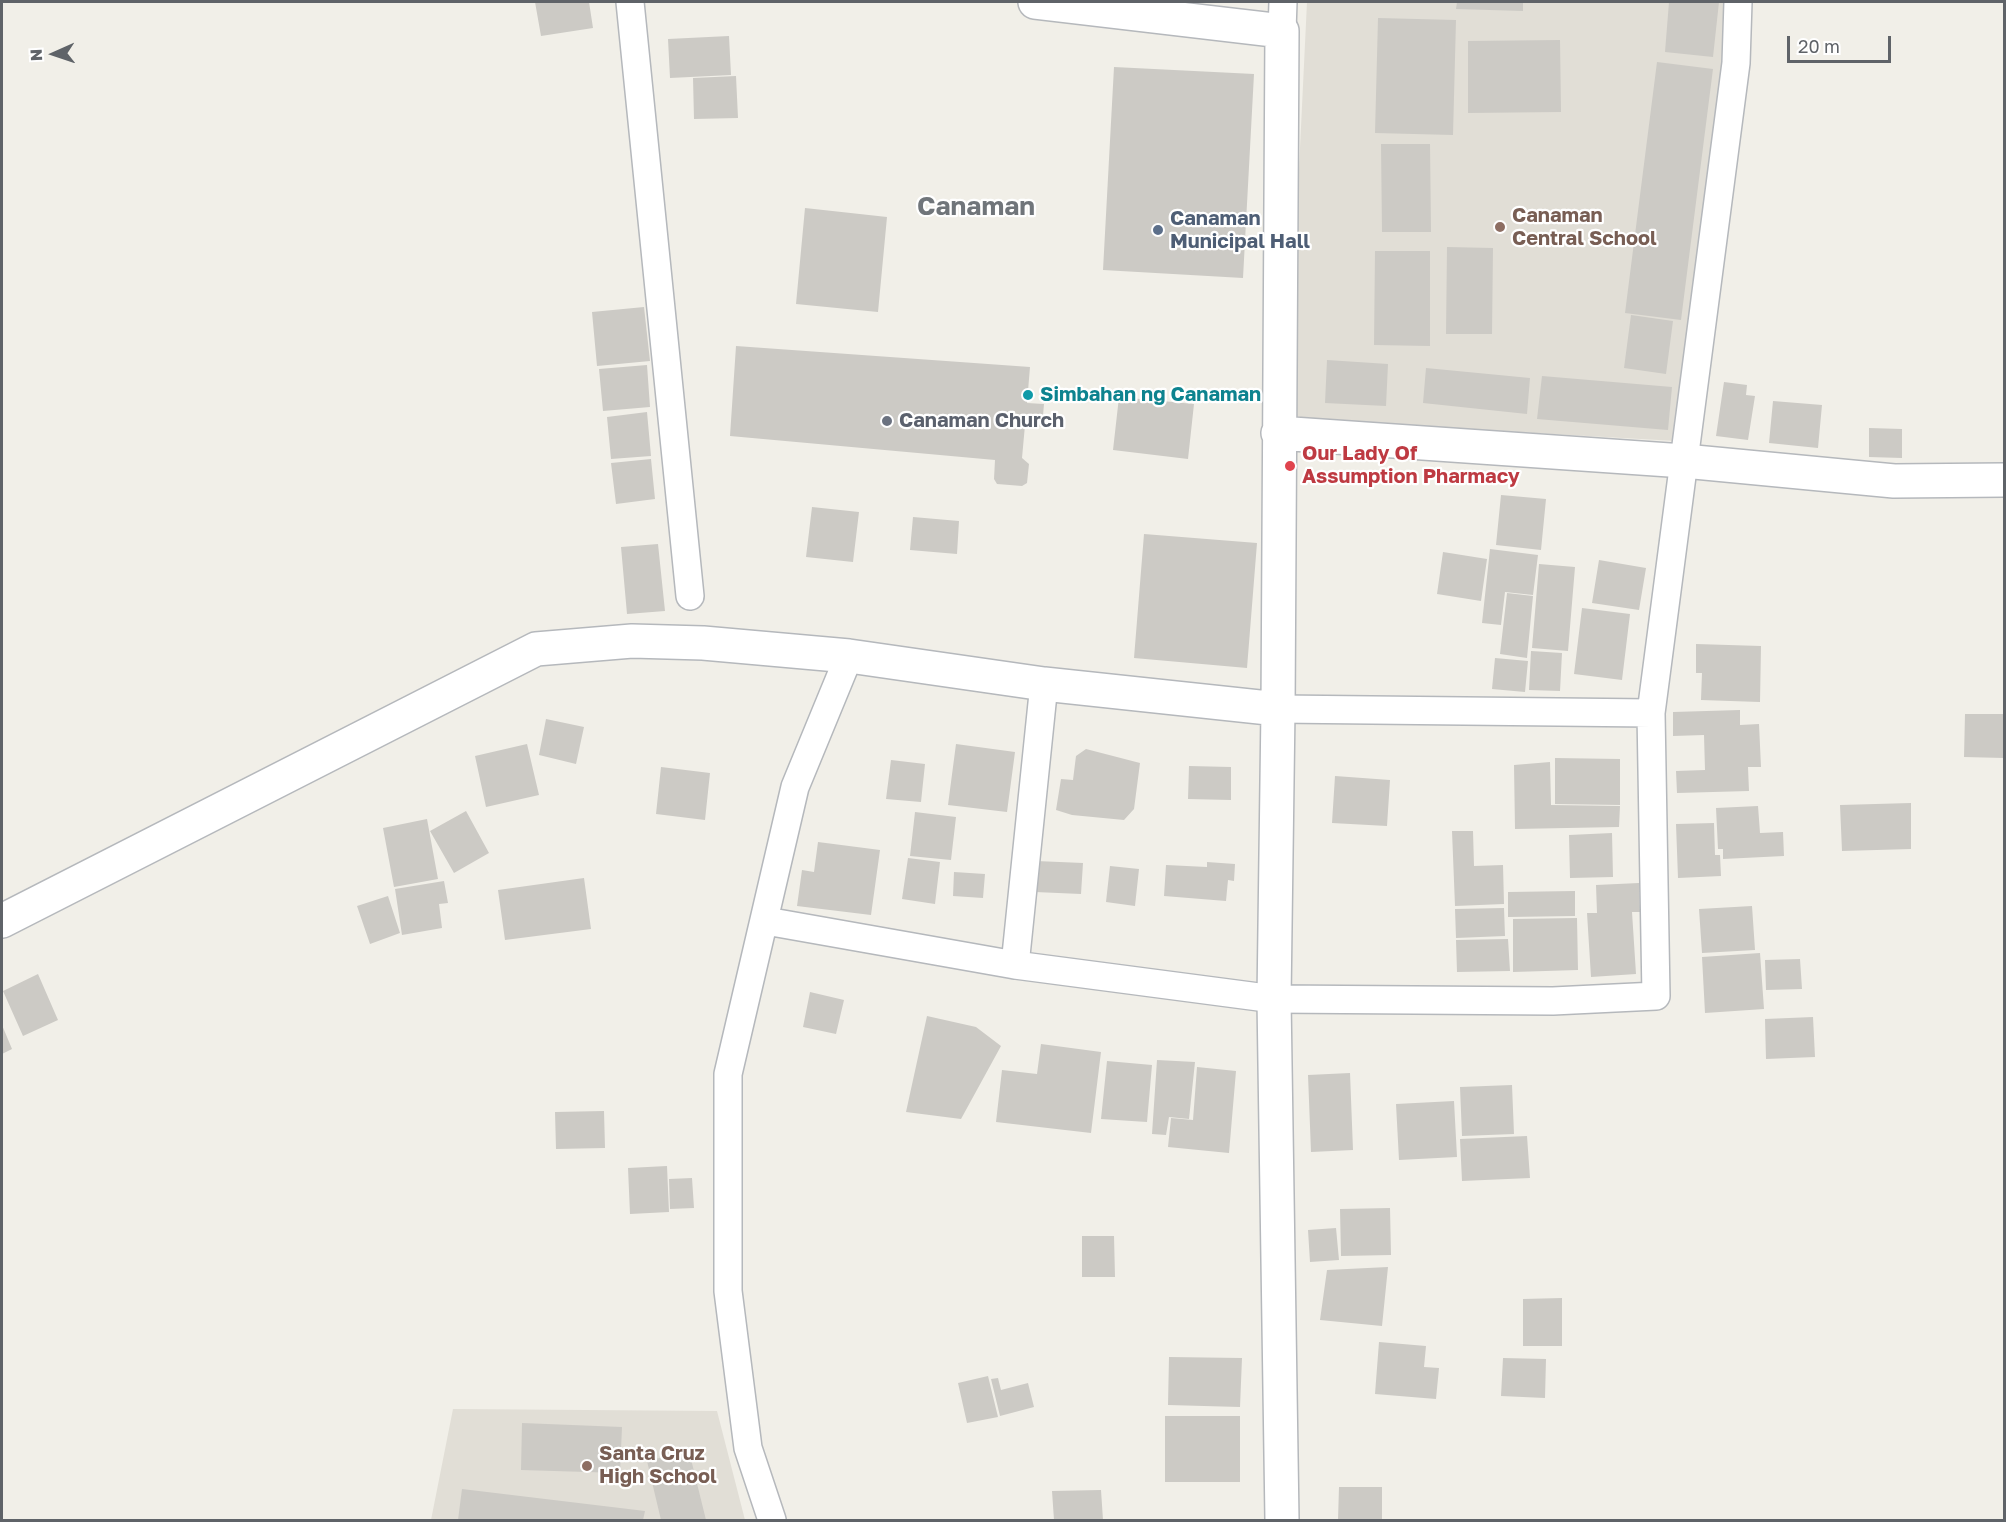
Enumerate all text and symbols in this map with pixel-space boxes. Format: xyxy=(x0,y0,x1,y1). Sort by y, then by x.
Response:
north arrow xyxy=(24,24,84,84)
scale bar xyxy=(1790,24,1894,62)
text: 20 m xyxy=(1798,35,1840,57)
text: N xyxy=(26,48,46,62)
district label: Canaman xyxy=(917,191,1035,223)
place label: Canaman Central School xyxy=(1512,204,1657,251)
place label: Canaman Municipal Hall xyxy=(1170,207,1310,254)
marker: Canaman Central School xyxy=(1493,220,1507,234)
marker: Canaman Municipal Hall xyxy=(1151,223,1165,237)
place label: Simbahan ng Canaman xyxy=(1040,383,1261,407)
marker: Simbahan ng Canaman xyxy=(1021,388,1035,402)
place label: Canaman Church xyxy=(899,409,1064,433)
marker: Canaman Church xyxy=(880,414,894,428)
place label: Our Lady Of Assumption Pharmacy xyxy=(1302,442,1520,489)
marker: Our Lady Of Assumption Pharmacy xyxy=(1283,459,1297,473)
place label: Santa Cruz High School xyxy=(599,1442,717,1489)
marker: Santa Cruz High School xyxy=(580,1459,594,1473)

